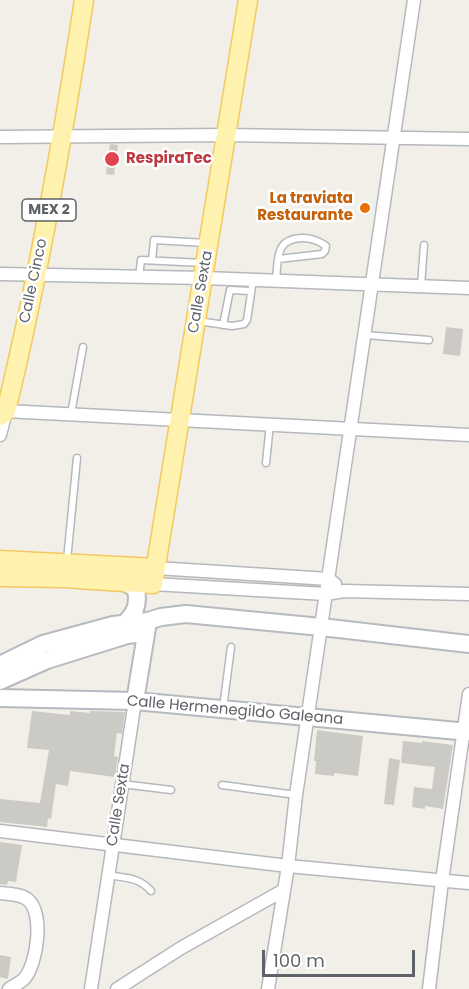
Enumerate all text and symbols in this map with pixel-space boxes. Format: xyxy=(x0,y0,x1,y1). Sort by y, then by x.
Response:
marker: RespiraTec xyxy=(103,150,121,168)
place label: RespiraTec xyxy=(126,150,212,168)
place label: La traviata Restaurante xyxy=(257,190,353,225)
road number: MEX 2 xyxy=(22,199,76,221)
marker: La traviata Restaurante xyxy=(358,201,372,215)
street label: Calle Cinco xyxy=(16,237,52,325)
street label: Calle Sexta xyxy=(185,249,217,335)
street label: Calle Hermenegildo Galeana xyxy=(126,693,344,729)
street label: Calle Sexta xyxy=(104,762,134,848)
scale bar xyxy=(265,938,418,976)
text: 100 m xyxy=(273,948,325,973)

